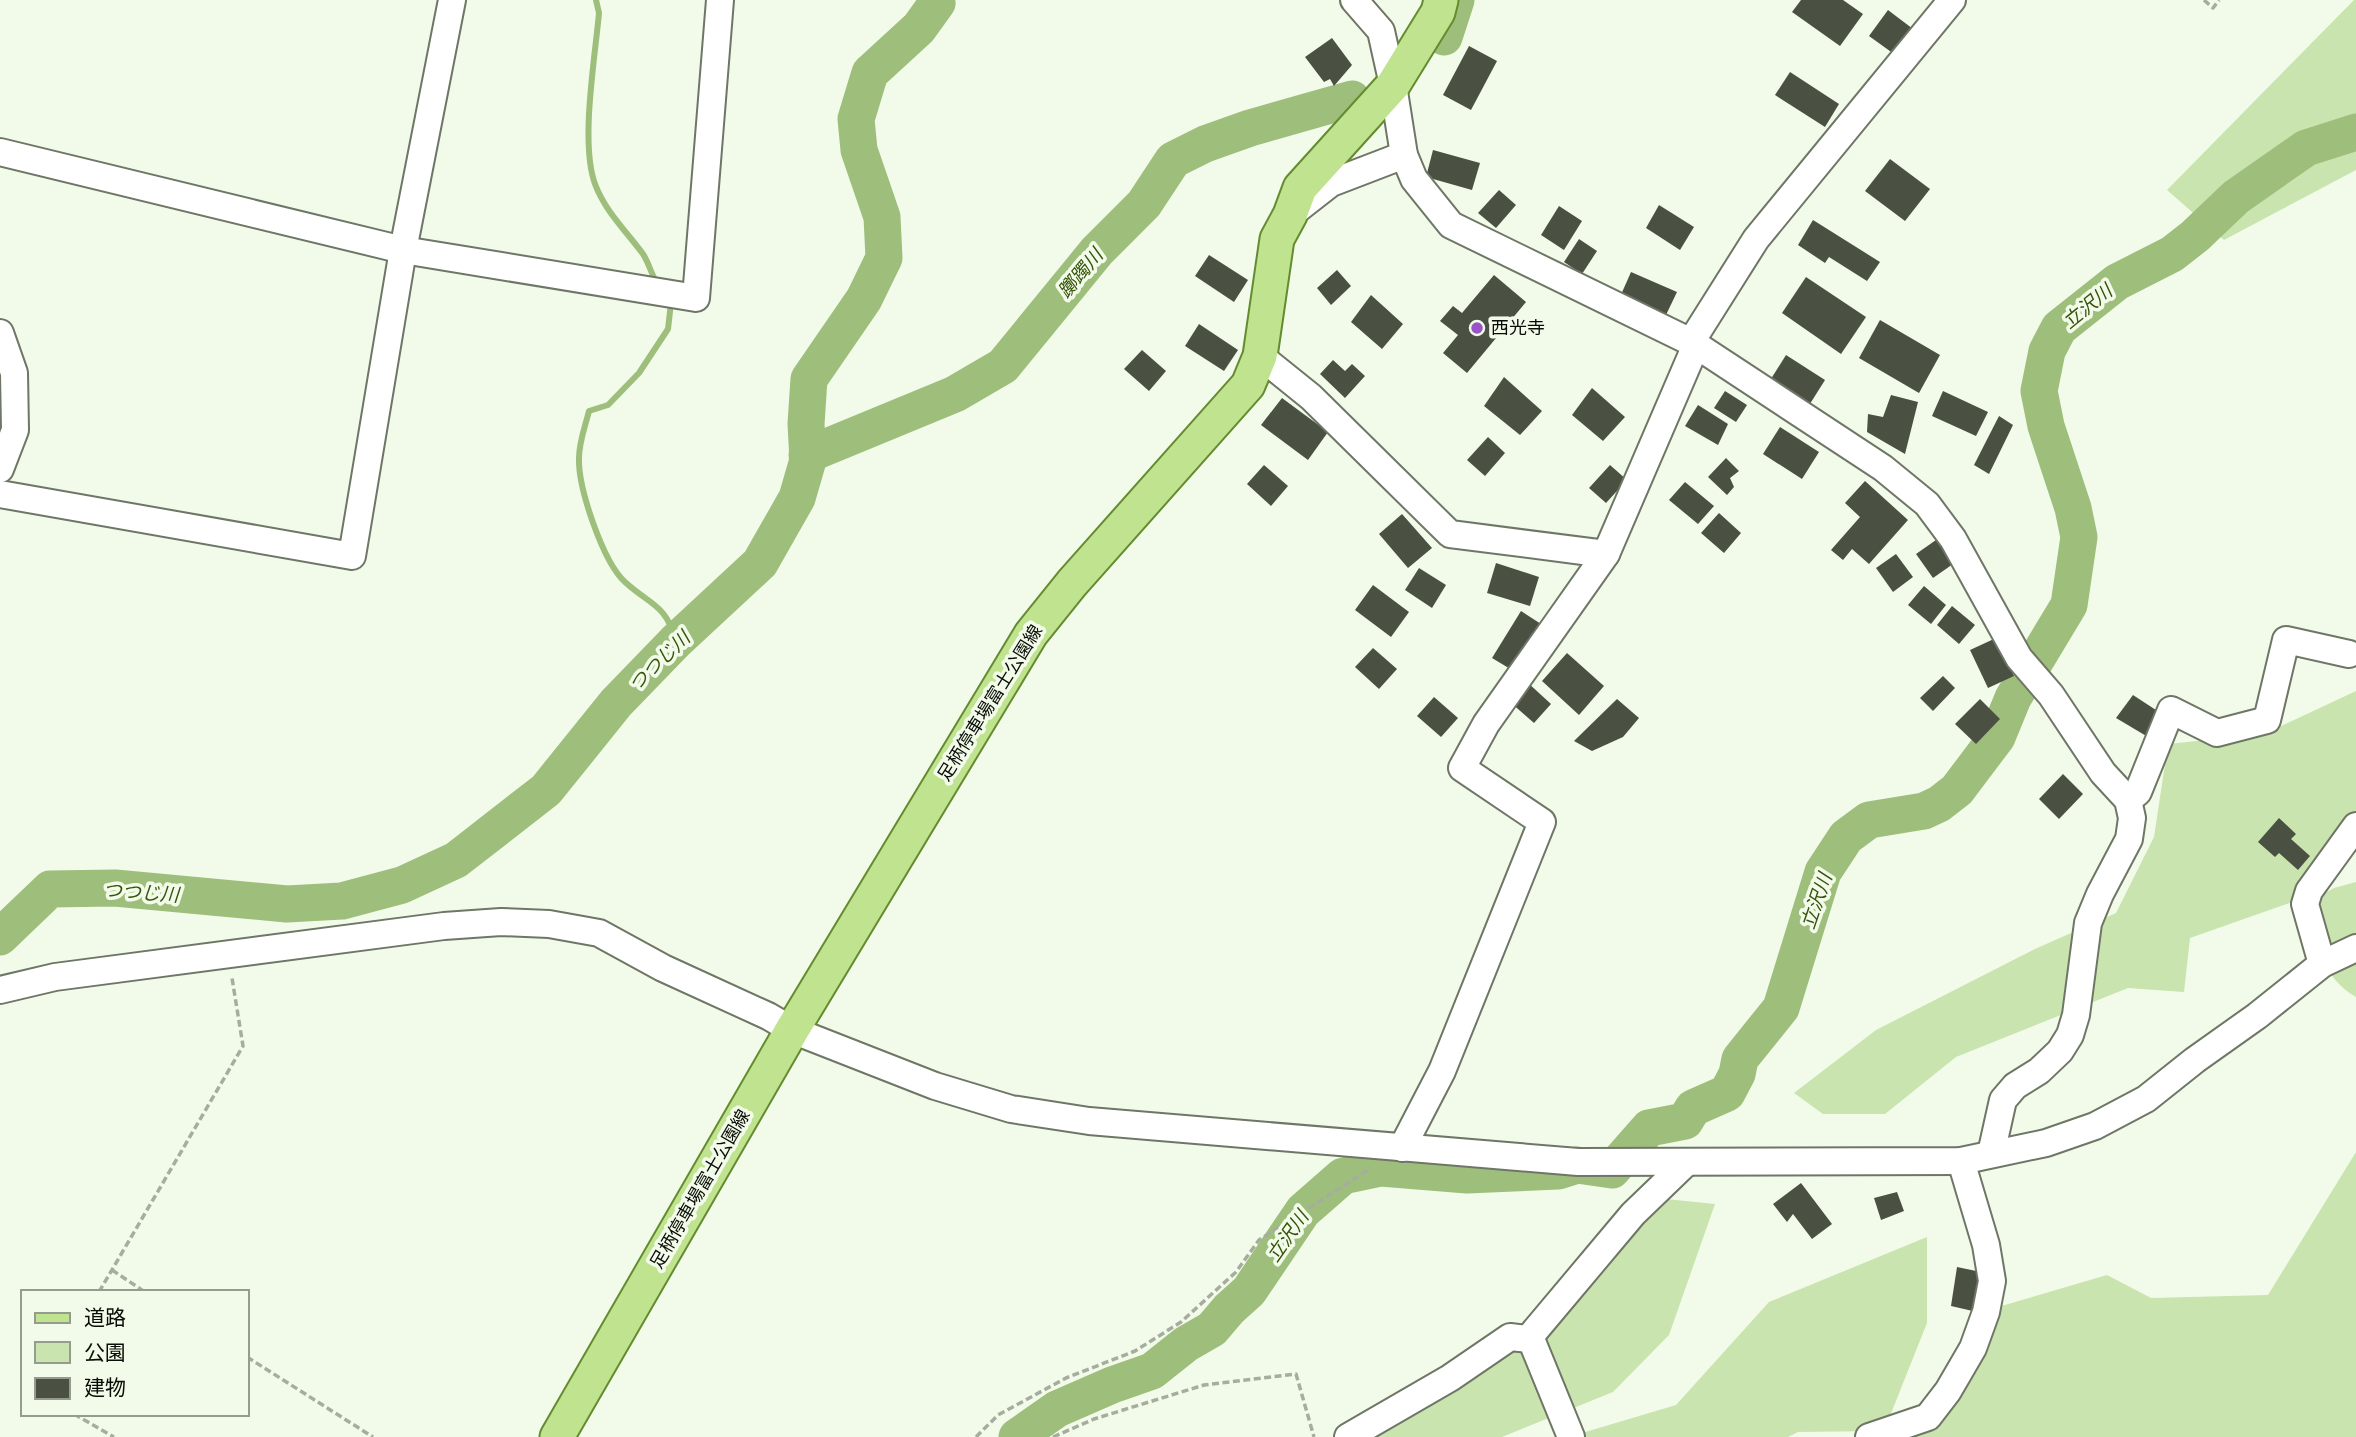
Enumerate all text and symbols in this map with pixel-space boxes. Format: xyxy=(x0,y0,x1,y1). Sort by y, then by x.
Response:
water label: 躑躅川 xyxy=(1053,243,1110,303)
water label: 立沢川 xyxy=(2058,278,2119,334)
place label: 西光寺 xyxy=(1491,317,1545,339)
marker: 西光寺 xyxy=(1469,320,1485,336)
street label: 足柄停車場富士公園線 xyxy=(933,621,1047,785)
water label: つつじ川 xyxy=(624,625,697,697)
water label: 立沢川 xyxy=(1796,869,1838,932)
water label: つつじ川 xyxy=(102,878,182,908)
street label: 足柄停車場富士公園線 xyxy=(645,1106,755,1272)
water label: 立沢川 xyxy=(1262,1205,1315,1267)
legend xyxy=(21,1290,248,1416)
text: 道路 xyxy=(84,1305,126,1331)
text: 公園 xyxy=(84,1340,126,1366)
text: 建物 xyxy=(84,1375,126,1401)

